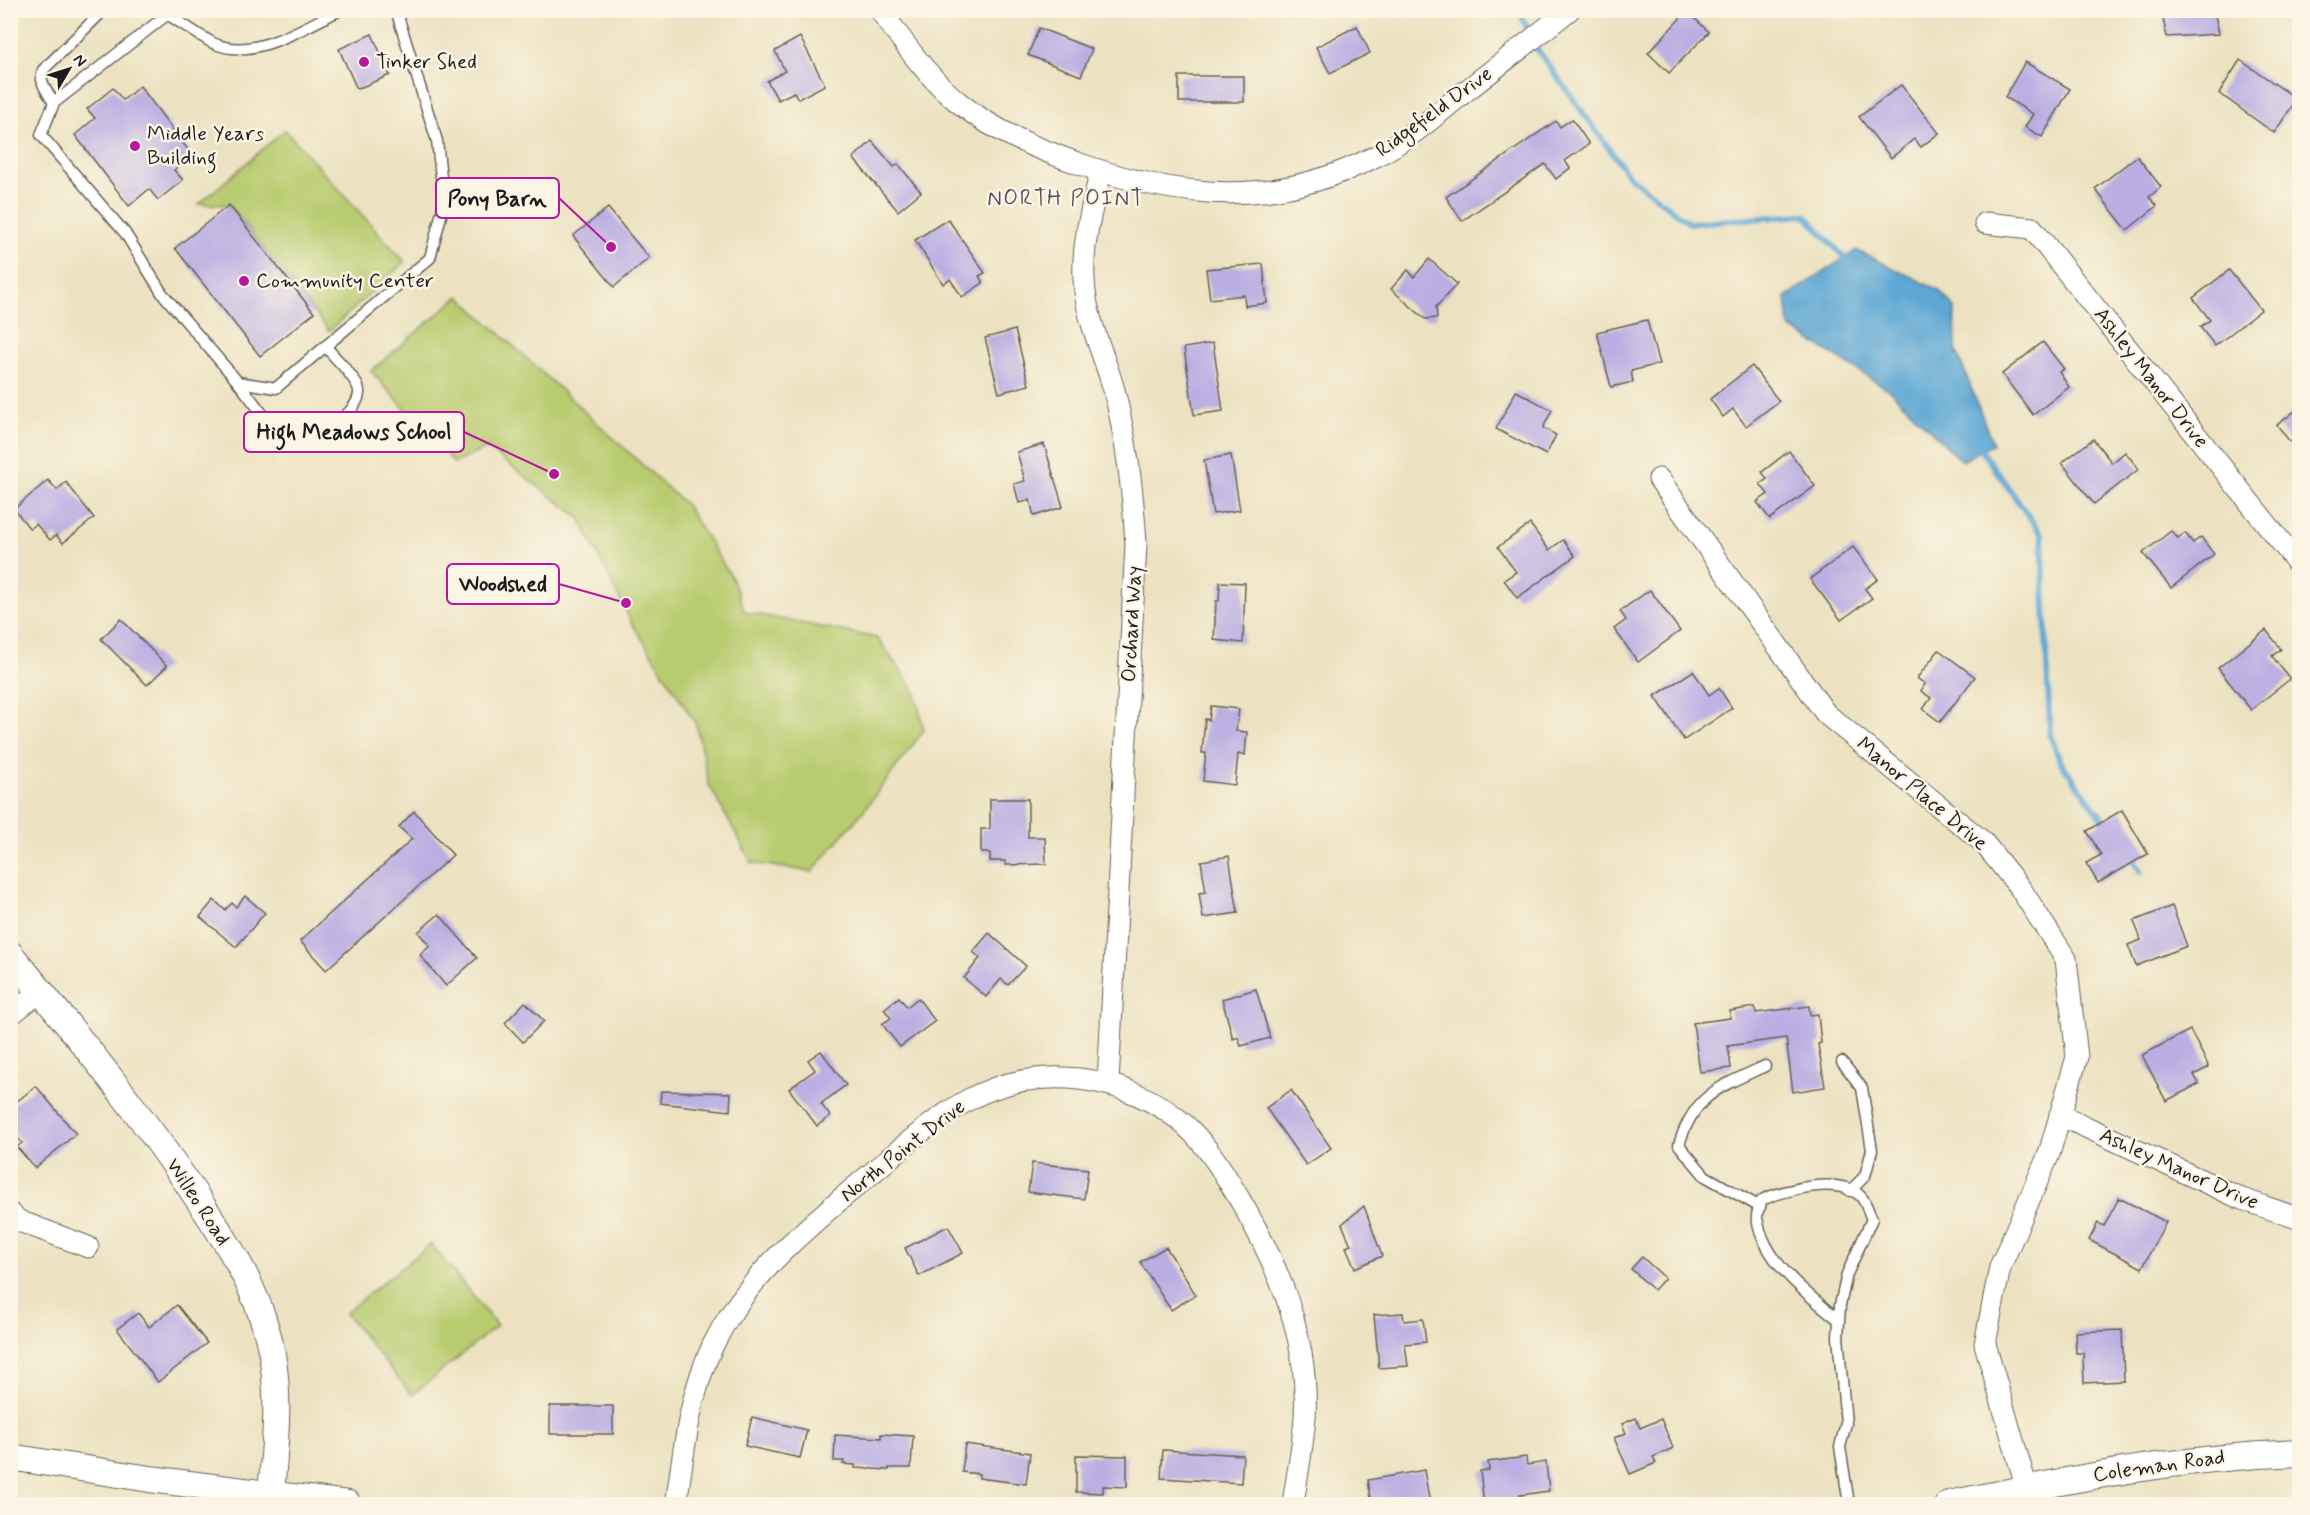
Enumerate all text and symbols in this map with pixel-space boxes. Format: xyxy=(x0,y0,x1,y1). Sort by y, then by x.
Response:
north arrow xyxy=(39,39,99,99)
place label: Tinker Shed xyxy=(376,48,477,76)
text: N xyxy=(68,50,91,71)
marker: Tinker Shed xyxy=(357,55,371,69)
street label: Ridgefield Drive xyxy=(1370,60,1499,165)
place label: Middle Years Building xyxy=(147,120,264,174)
marker: Middle Years Building xyxy=(128,139,142,153)
callout: Pony Barn xyxy=(436,178,559,218)
district label: NORTH POINT xyxy=(987,185,1145,213)
text: Pony Barn xyxy=(448,186,547,214)
place label: Community Center xyxy=(256,267,434,295)
marker: Community Center xyxy=(237,274,251,288)
street label: Ashley Manor Drive xyxy=(2087,302,2215,454)
callout: High Meadows School xyxy=(244,412,464,452)
text: High Meadows School xyxy=(257,419,452,451)
callout: Woodshed xyxy=(447,564,559,604)
street label: Orchard Way xyxy=(1115,565,1149,683)
text: Woodshed xyxy=(458,571,547,599)
street label: Manor Place Drive xyxy=(1850,731,1994,857)
street label: North Point Drive xyxy=(835,1093,971,1209)
street label: Ashley Manor Drive xyxy=(2095,1121,2263,1217)
street label: Willeo Road xyxy=(159,1153,237,1251)
street label: Coleman Road xyxy=(2091,1443,2227,1489)

